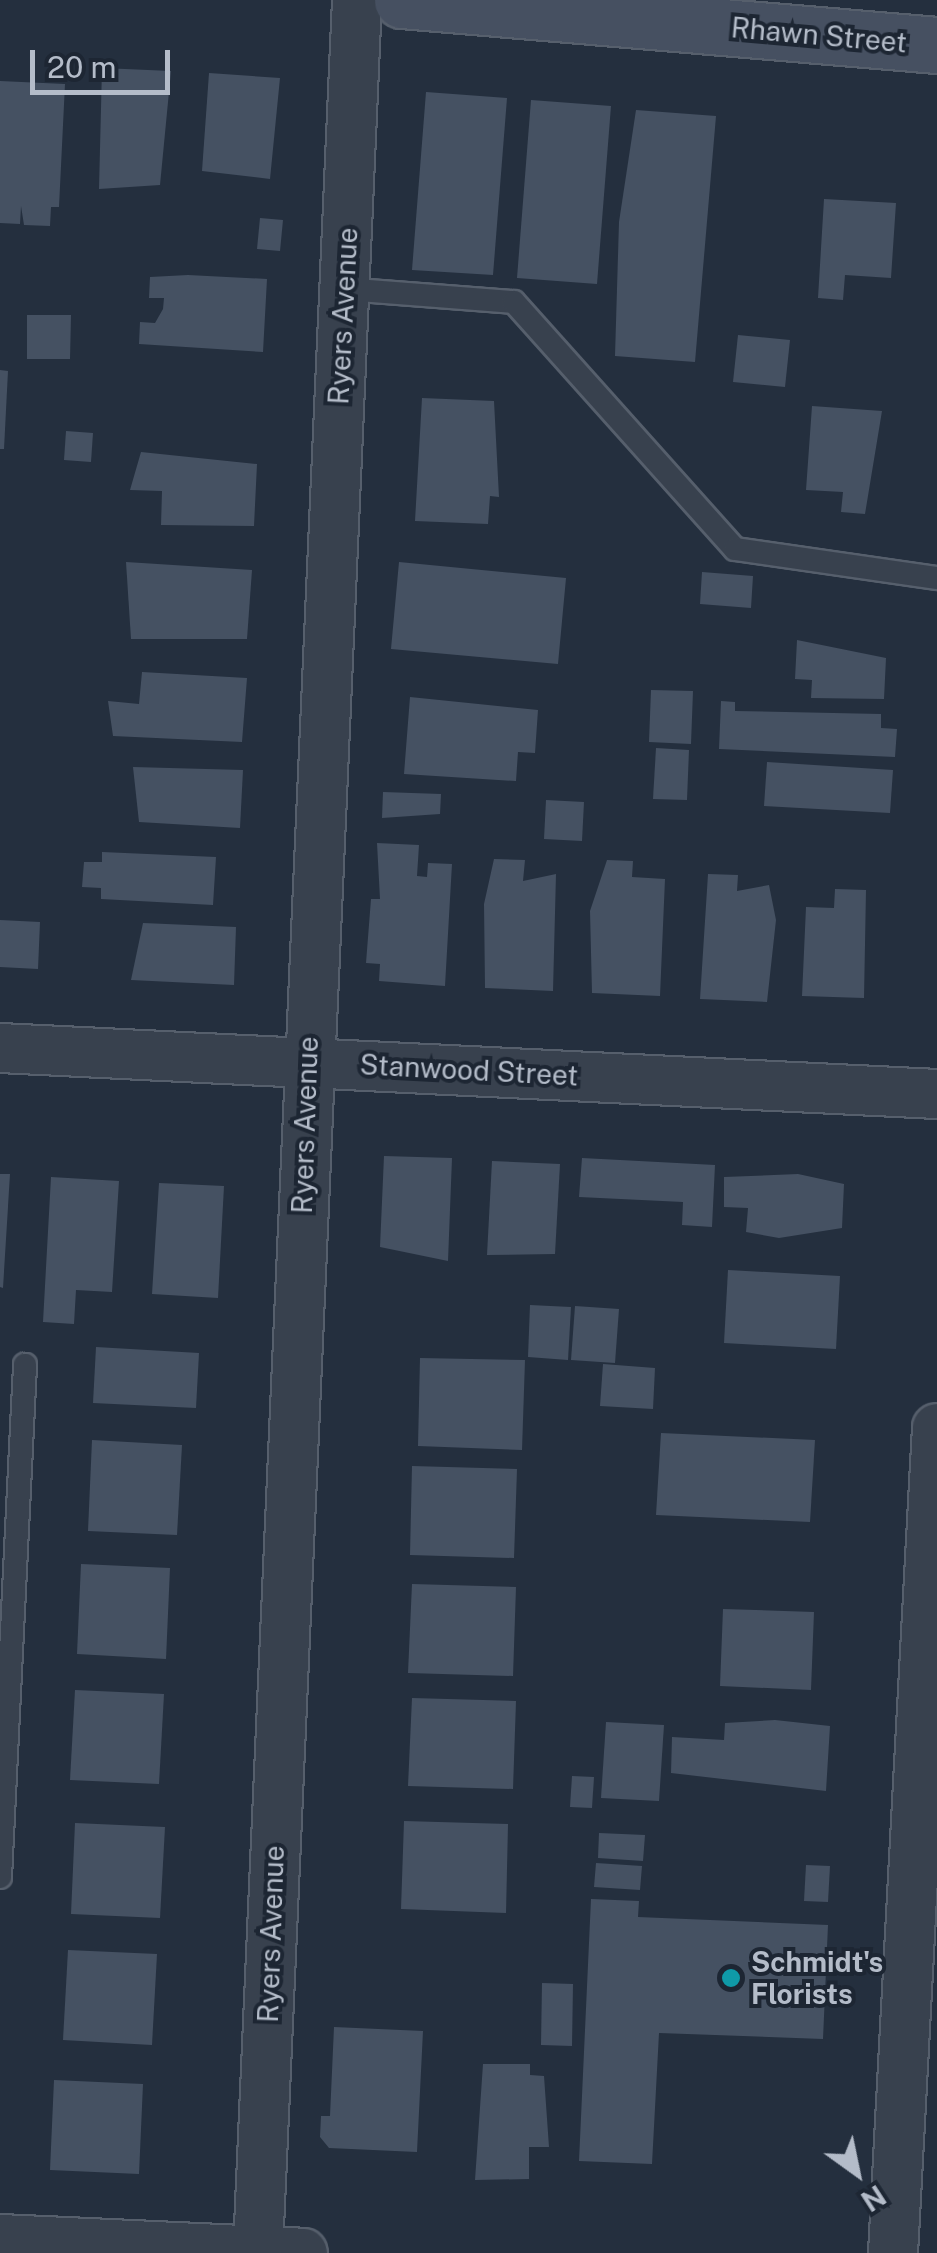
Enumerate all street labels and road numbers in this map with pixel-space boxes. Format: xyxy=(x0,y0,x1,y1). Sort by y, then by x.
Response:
street label: Rhawn Street xyxy=(730,11,908,59)
street label: Ryers Avenue xyxy=(322,226,364,406)
street label: Ryers Avenue xyxy=(285,1036,325,1214)
street label: Stanwood Street xyxy=(359,1048,579,1092)
street label: Ryers Avenue xyxy=(251,1845,291,2023)

